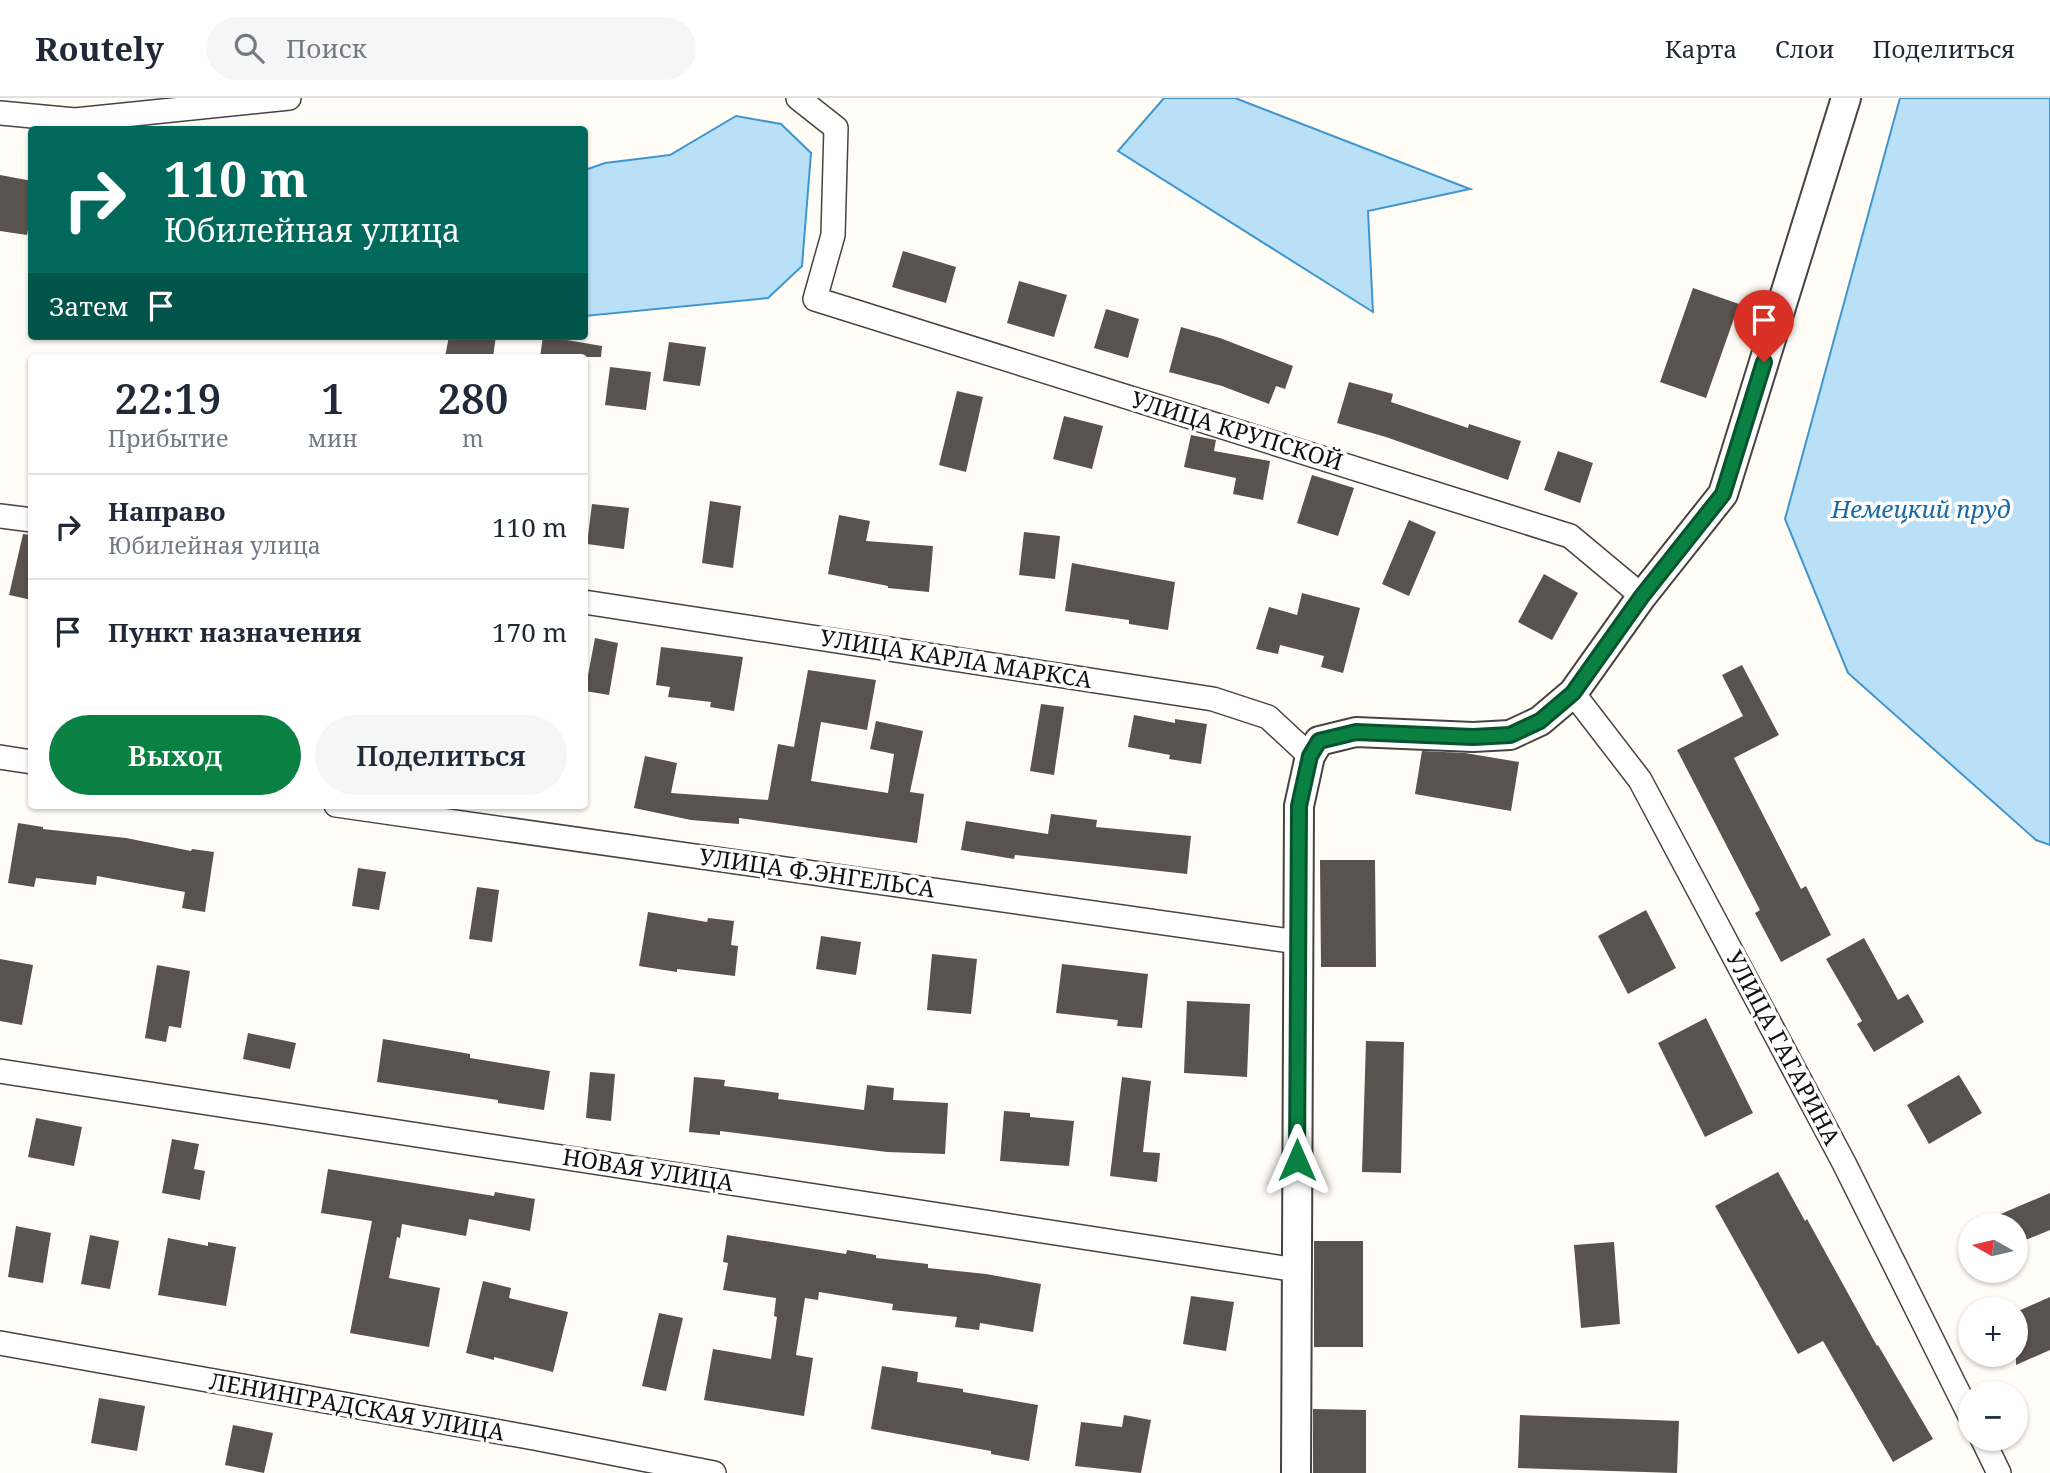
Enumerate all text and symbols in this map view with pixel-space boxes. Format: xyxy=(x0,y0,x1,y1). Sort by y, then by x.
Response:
search box xyxy=(206,17,696,80)
text: Routely xyxy=(35,26,164,71)
icon: search xyxy=(230,29,268,67)
text: Поиск xyxy=(286,30,367,66)
text: Карта xyxy=(1665,32,1737,65)
text: Слои xyxy=(1775,32,1835,65)
text: Поделиться xyxy=(1873,32,2015,65)
text: 110 m xyxy=(164,145,308,211)
icon: right xyxy=(49,154,140,245)
text: Юбилейная улица xyxy=(164,208,460,251)
icon: arrive xyxy=(142,287,180,325)
text: Затем xyxy=(49,288,128,324)
pin xyxy=(1734,290,1794,362)
icon: arrive xyxy=(1745,301,1783,339)
text: 22:19 xyxy=(114,369,221,426)
text: 1 xyxy=(321,369,345,426)
text: 280 xyxy=(437,369,508,426)
street label: УЛИЦА КРУПСКОЙ xyxy=(1128,383,1347,477)
text: Прибытие xyxy=(108,422,228,454)
text: мин xyxy=(308,422,358,454)
text: m xyxy=(462,422,484,454)
water label: Немецкий пруд xyxy=(1830,492,2011,525)
text: Направо xyxy=(108,493,226,529)
icon: right xyxy=(49,508,87,546)
text: 110 m xyxy=(492,509,567,545)
text: Юбилейная улица xyxy=(108,529,321,561)
icon: arrive xyxy=(49,613,87,651)
text: Пункт назначения xyxy=(108,614,361,650)
text: 170 m xyxy=(492,614,567,650)
street label: УЛИЦА КАРЛА МАРКСА xyxy=(818,621,1095,695)
button: Выход xyxy=(49,715,301,795)
button: Поделиться xyxy=(315,715,567,795)
street label: УЛИЦА Ф.ЭНГЕЛЬСА xyxy=(697,840,938,905)
street label: УЛИЦА ГАГАРИНА xyxy=(1719,945,1849,1151)
position arrow xyxy=(1260,1123,1334,1197)
street label: НОВАЯ УЛИЦА xyxy=(561,1140,737,1198)
north arrow xyxy=(1958,1213,2028,1283)
map controls xyxy=(1958,1213,2028,1451)
button: + xyxy=(1958,1297,2028,1367)
street label: ЛЕНИНГРАДСКАЯ УЛИЦА xyxy=(207,1364,508,1448)
button: − xyxy=(1958,1381,2028,1451)

